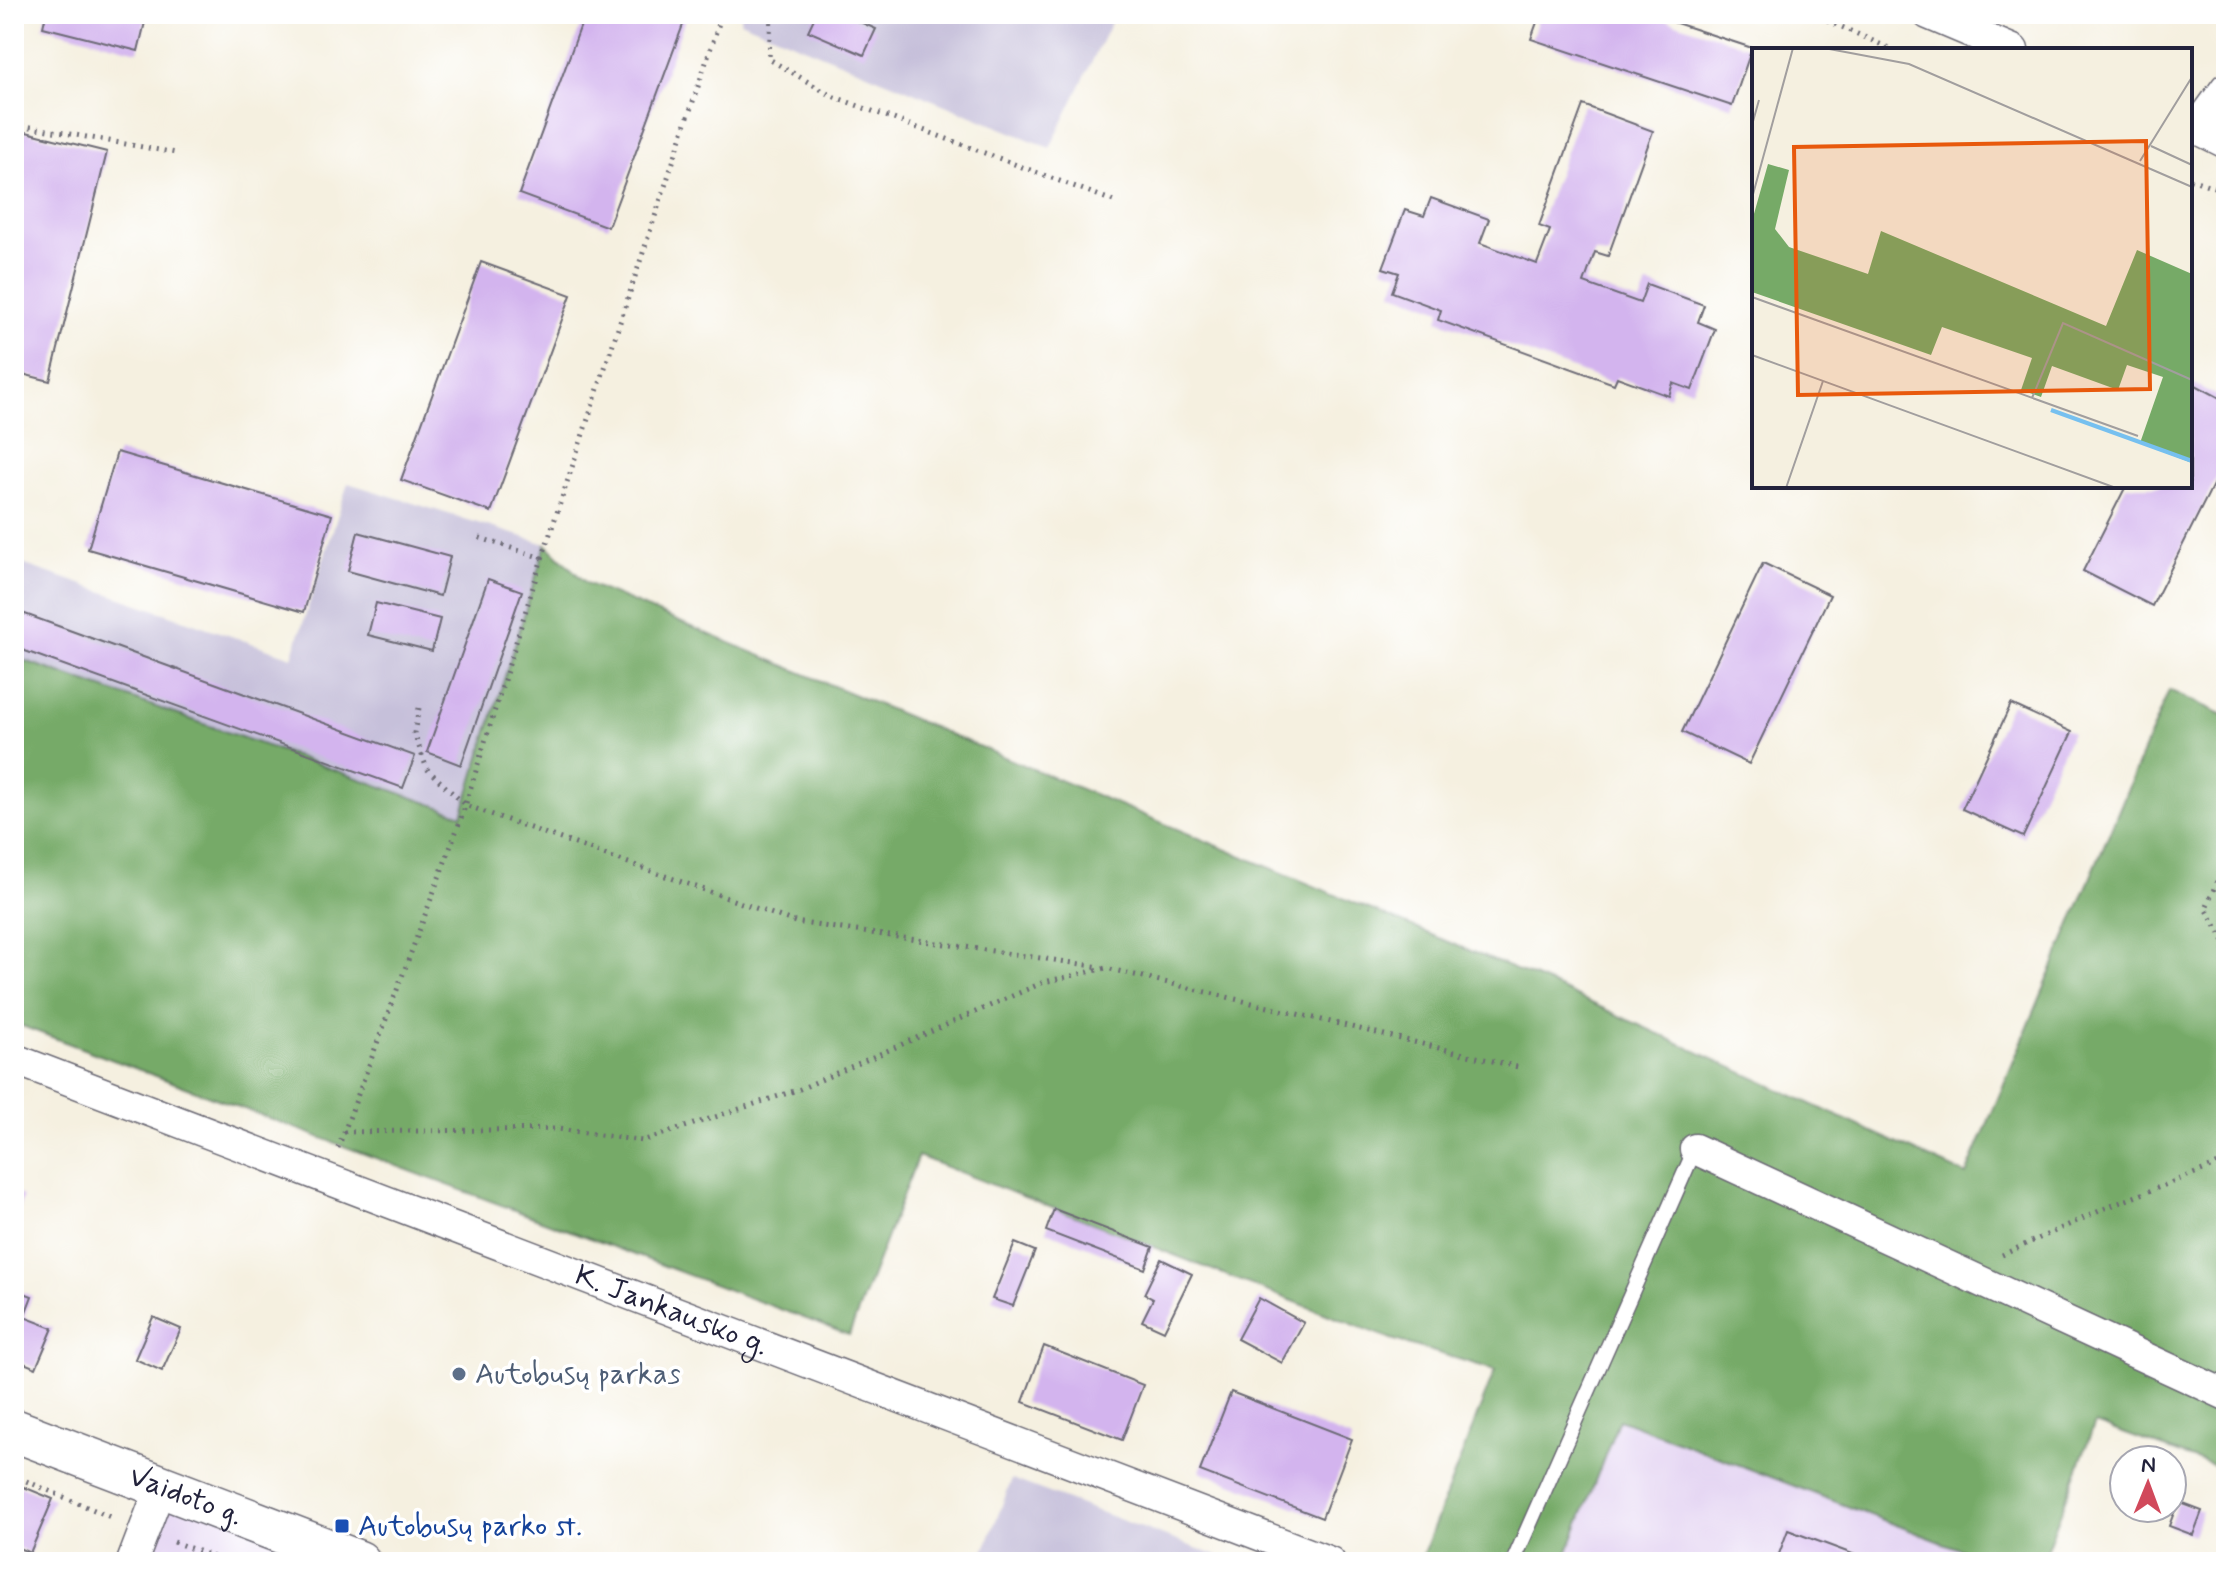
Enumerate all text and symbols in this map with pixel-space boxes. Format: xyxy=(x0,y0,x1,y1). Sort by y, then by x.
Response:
inset map xyxy=(1752,48,2192,488)
street label: K. Jankausko g. xyxy=(569,1256,774,1365)
place label: Autobusų parkas xyxy=(475,1355,681,1394)
marker: Autobusų parkas xyxy=(450,1365,468,1383)
north arrow xyxy=(2108,1444,2188,1524)
text: N xyxy=(2141,1452,2156,1480)
street label: Vaidoto g. xyxy=(124,1456,248,1535)
place label: Autobusų parko st. xyxy=(358,1507,582,1546)
marker: Autobusų parko st. xyxy=(333,1517,351,1535)

